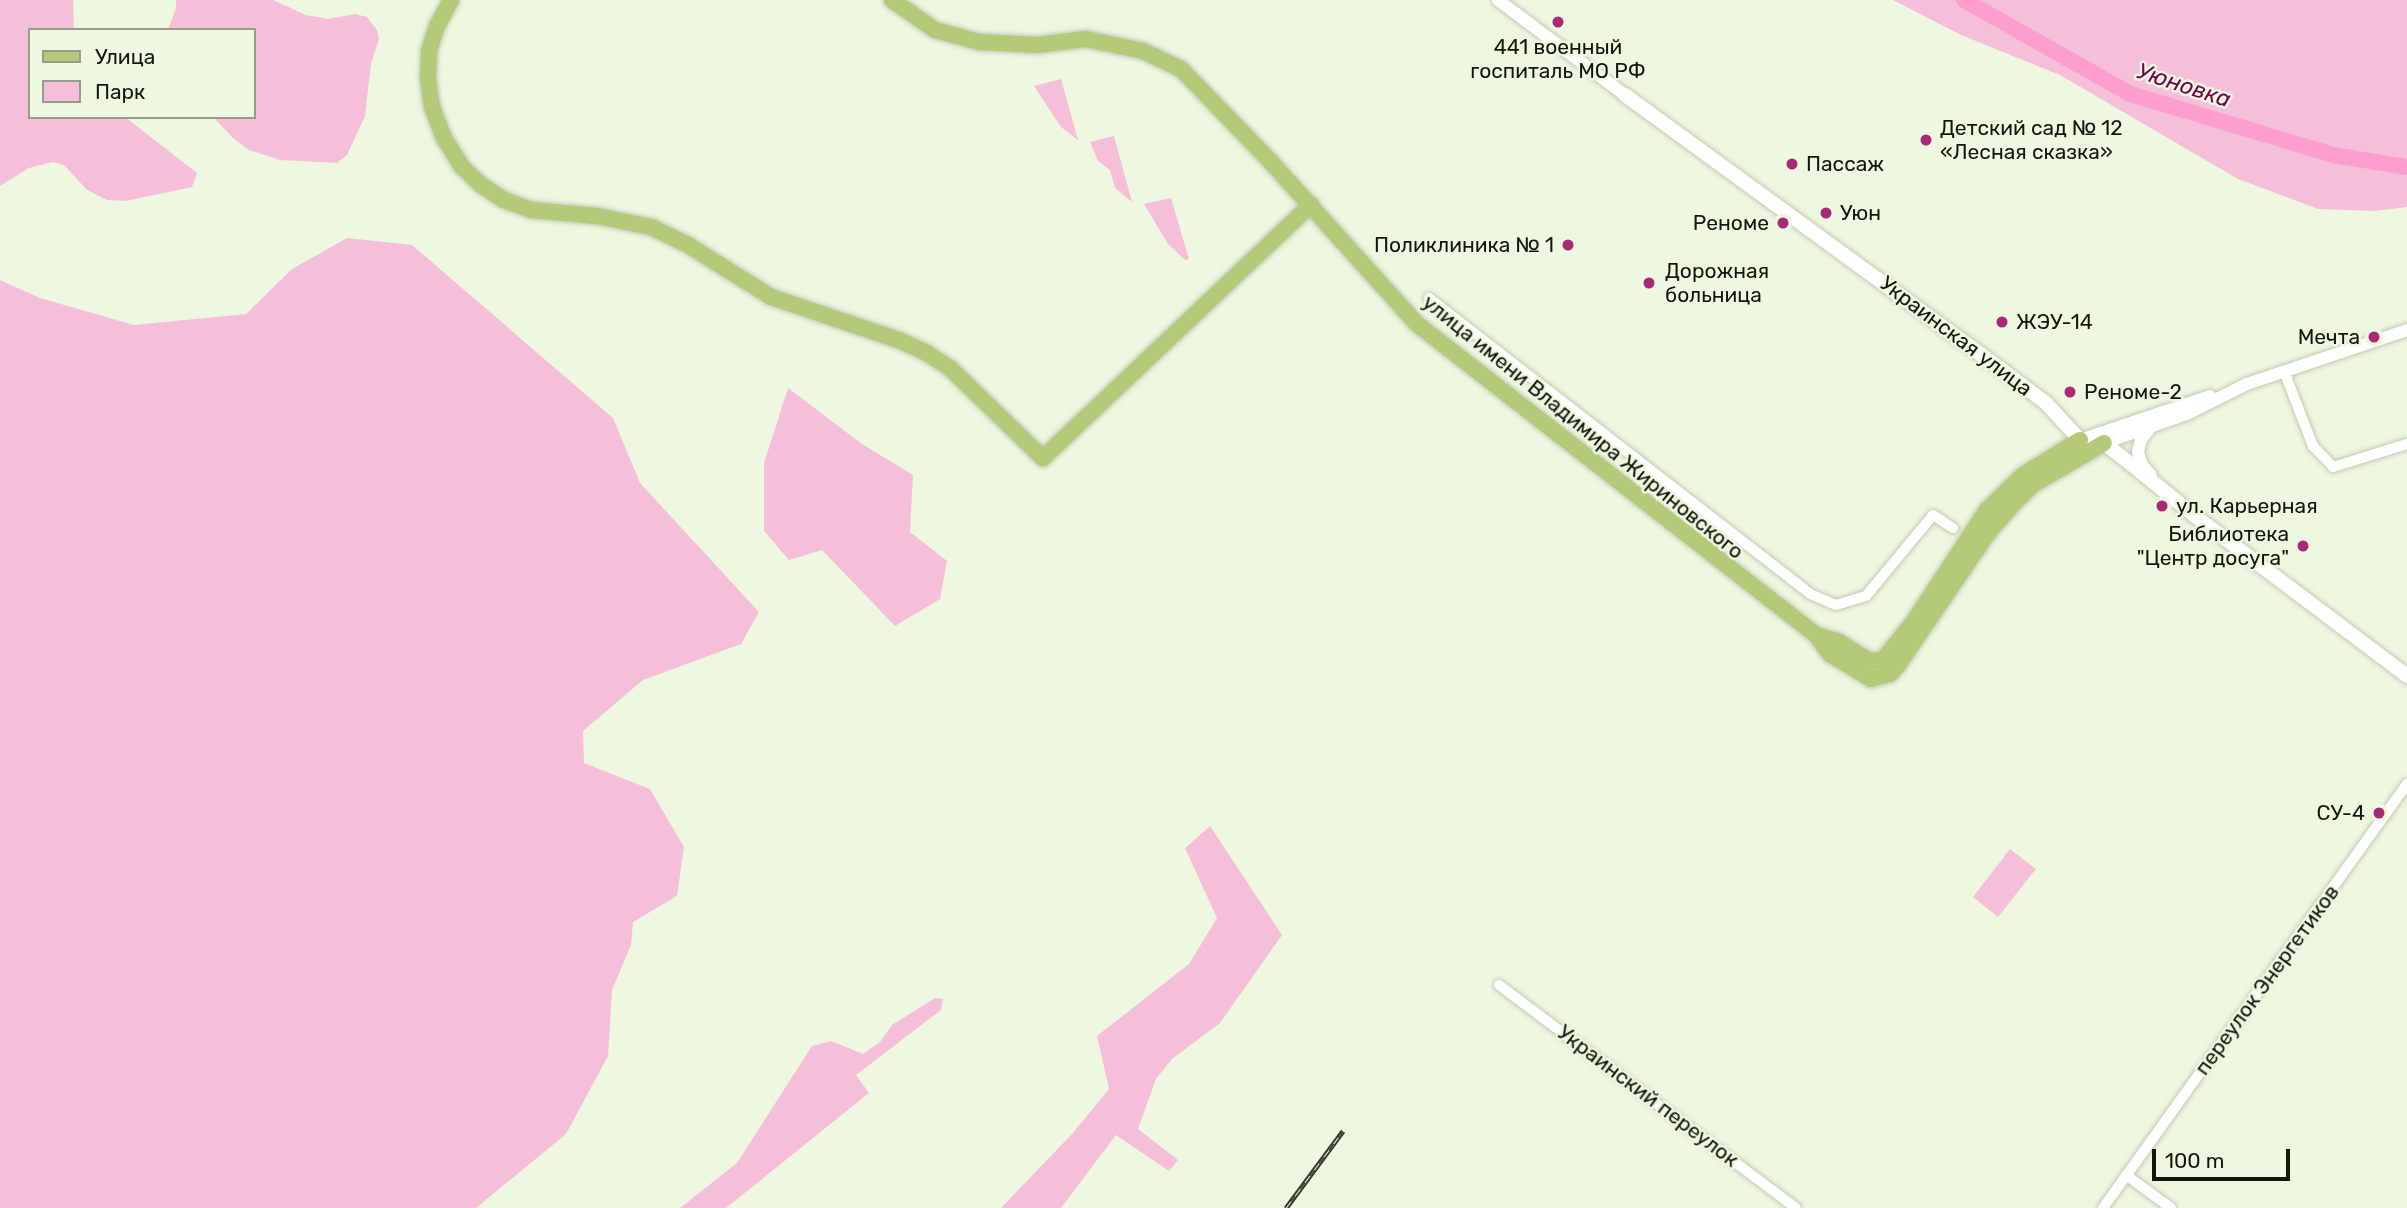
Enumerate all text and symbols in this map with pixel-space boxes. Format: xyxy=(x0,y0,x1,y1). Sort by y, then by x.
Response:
marker: 441 военный госпиталь МО РФ xyxy=(1548,12,1568,32)
legend xyxy=(28,28,256,119)
place label: 441 военный госпиталь МО РФ xyxy=(1470,34,1646,84)
text: Улица xyxy=(95,44,155,69)
water label: Уюновка xyxy=(2134,57,2234,113)
text: Парк xyxy=(95,79,145,104)
place label: Детский сад № 12 «Лесная сказка» xyxy=(1940,115,2123,165)
marker: Детский сад № 12 «Лесная сказка» xyxy=(1918,132,1934,148)
place label: Пассаж xyxy=(1806,151,1884,177)
marker: Пассаж xyxy=(1784,156,1800,172)
place label: Уюн xyxy=(1840,200,1881,226)
marker: Уюн xyxy=(1818,205,1834,221)
place label: Реноме xyxy=(1693,210,1769,236)
marker: Реноме xyxy=(1775,215,1791,231)
place label: Поликлиника № 1 xyxy=(1374,232,1554,258)
marker: Поликлиника № 1 xyxy=(1560,237,1576,253)
place label: Дорожная больница xyxy=(1665,258,1769,308)
street label: Украинская улица xyxy=(1875,271,2037,401)
marker: Дорожная больница xyxy=(1639,273,1659,293)
street label: улица имени Владимира Жириновского xyxy=(1418,290,1748,564)
place label: ЖЭУ-14 xyxy=(2016,309,2093,335)
marker: ЖЭУ-14 xyxy=(1994,314,2010,330)
place label: Мечта xyxy=(2298,324,2360,350)
marker: Мечта xyxy=(2366,329,2382,345)
place label: Реноме-2 xyxy=(2084,379,2182,405)
marker: Реноме-2 xyxy=(2062,384,2078,400)
place label: ул. Карьерная xyxy=(2176,493,2318,519)
marker: ул. Карьерная xyxy=(2154,498,2170,514)
place label: Библиотека "Центр досуга" xyxy=(2137,521,2289,571)
marker: Библиотека "Центр досуга" xyxy=(2295,538,2311,554)
place label: СУ-4 xyxy=(2316,800,2365,826)
marker: СУ-4 xyxy=(2371,805,2387,821)
street label: переулок Энергетиков xyxy=(2190,880,2344,1080)
street label: Украинский переулок xyxy=(1552,1020,1744,1172)
scale bar xyxy=(2155,1134,2293,1178)
text: 100 m xyxy=(2165,1148,2224,1173)

